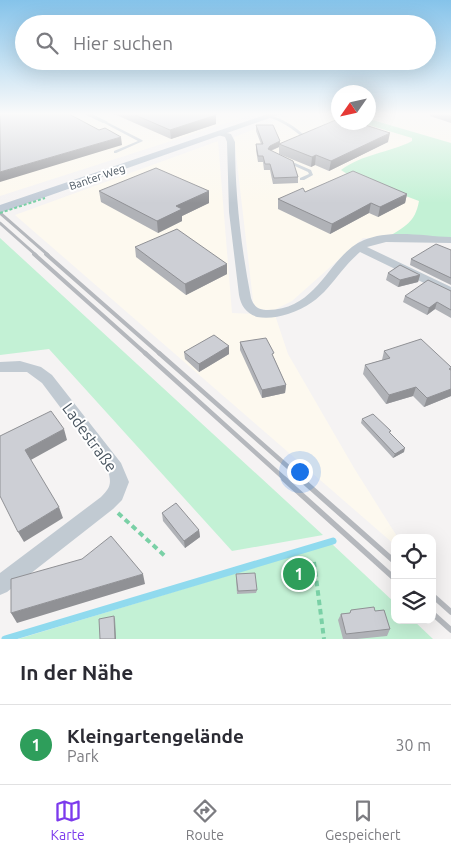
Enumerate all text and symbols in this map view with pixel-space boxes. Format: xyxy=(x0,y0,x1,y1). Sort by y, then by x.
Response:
search box xyxy=(15,15,436,70)
icon: search xyxy=(33,29,61,57)
text: Hier suchen xyxy=(73,32,173,54)
north arrow xyxy=(331,85,376,130)
street label: Banter Weg xyxy=(67,162,127,192)
street label: Ladestraße xyxy=(59,399,121,475)
your location xyxy=(287,459,313,485)
map controls xyxy=(391,534,436,624)
button: locate xyxy=(391,534,436,579)
pin: 1 xyxy=(283,555,315,593)
button: layers xyxy=(391,579,436,624)
text: In der Nähe xyxy=(20,660,133,684)
text: Kleingartengelände xyxy=(67,725,244,747)
text: 1 xyxy=(31,736,41,754)
text: 30 m xyxy=(395,736,431,754)
text: Park xyxy=(67,747,99,765)
tab: Karte xyxy=(51,797,85,843)
tab: Route xyxy=(186,797,224,843)
tab: Gespeichert xyxy=(325,797,400,843)

